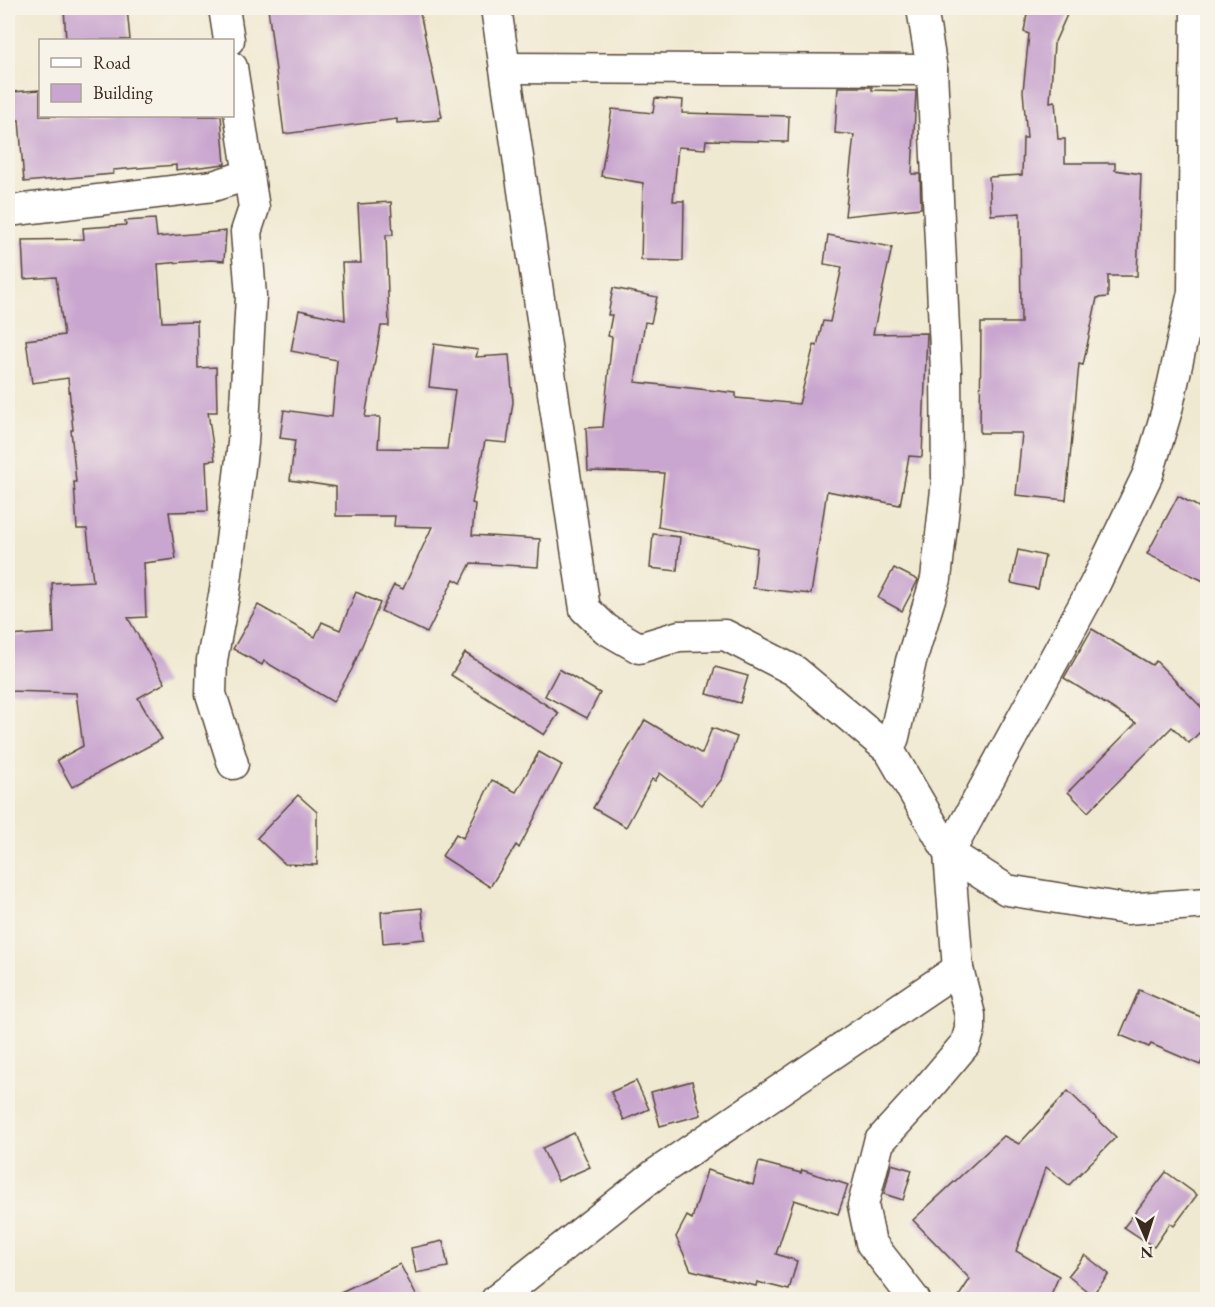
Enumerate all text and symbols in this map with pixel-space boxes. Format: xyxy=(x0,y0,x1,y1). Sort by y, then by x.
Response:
legend xyxy=(39,39,234,117)
text: Road xyxy=(93,51,132,74)
text: Building xyxy=(93,81,153,104)
north arrow xyxy=(1116,1208,1176,1268)
text: N xyxy=(1140,1242,1154,1263)

